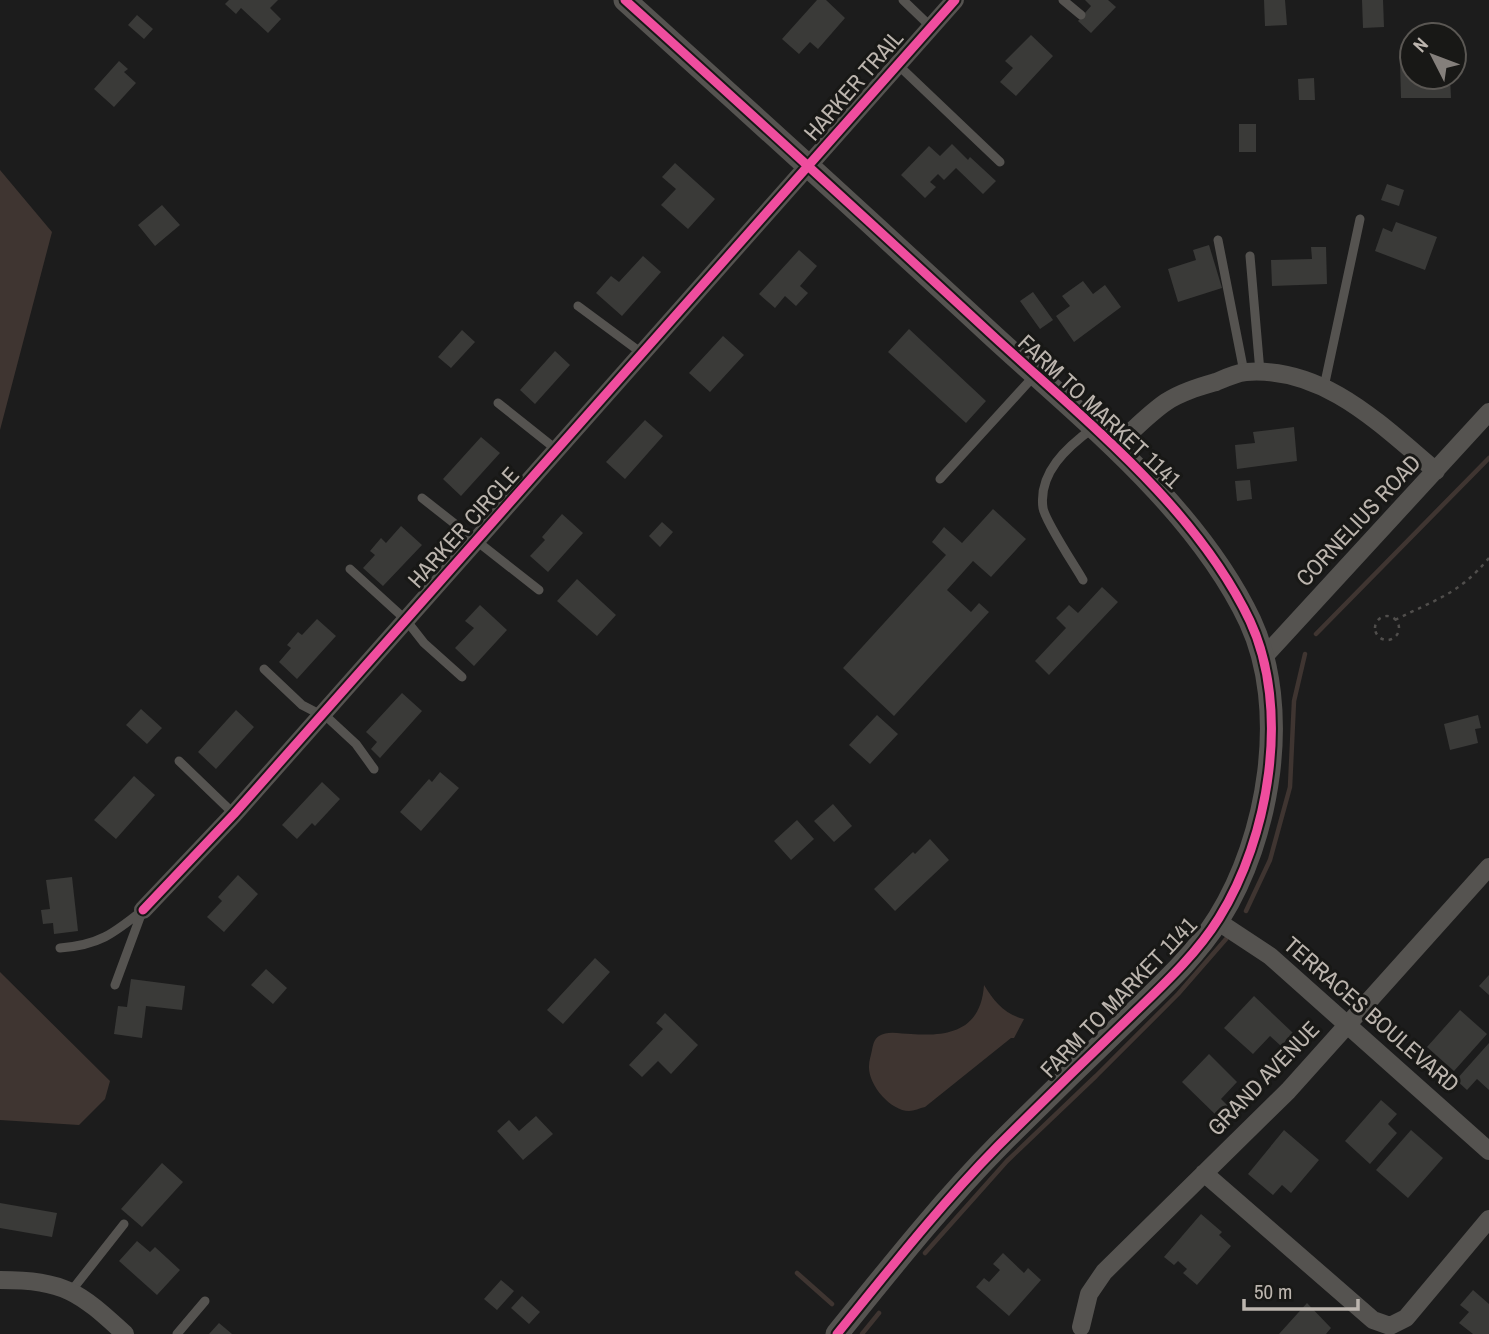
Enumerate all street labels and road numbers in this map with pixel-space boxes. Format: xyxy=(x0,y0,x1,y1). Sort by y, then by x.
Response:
street label: HARKER TRAIL xyxy=(796,23,910,147)
street label: FARM TO MARKET 1141 xyxy=(1012,327,1189,495)
street label: CORNELIUS ROAD xyxy=(1289,447,1427,593)
street label: HARKER CIRCLE xyxy=(400,460,526,594)
street label: FARM TO MARKET 1141 xyxy=(1033,909,1203,1084)
street label: TERRACES BOULEVARD xyxy=(1278,929,1466,1099)
street label: GRAND AVENUE xyxy=(1200,1014,1326,1142)

